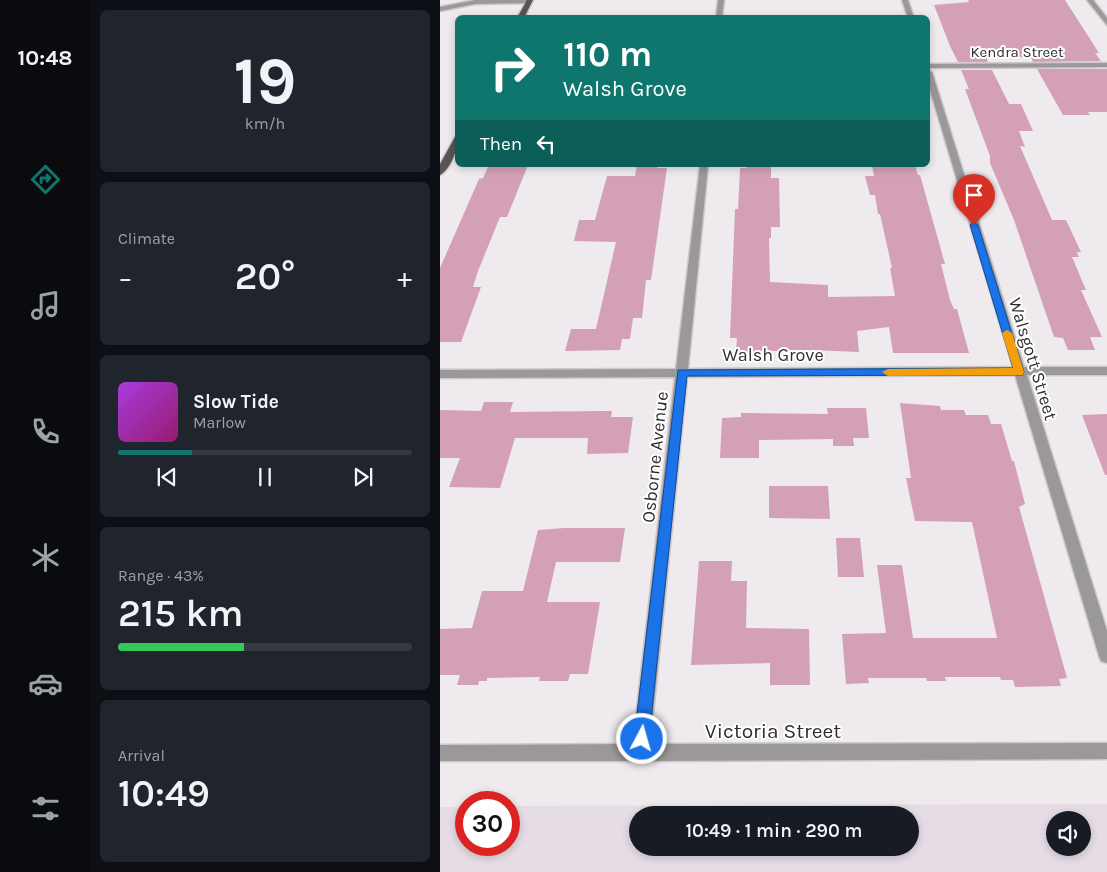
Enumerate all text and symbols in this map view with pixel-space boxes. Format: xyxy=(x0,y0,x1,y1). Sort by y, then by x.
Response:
text: 110 m xyxy=(563,34,652,75)
icon: right xyxy=(480,35,545,100)
text: 19 xyxy=(234,43,296,119)
street label: Kendra Street xyxy=(970,43,1064,61)
text: 10:48 xyxy=(18,45,73,71)
text: Walsh Grove xyxy=(563,76,687,102)
text: km/h xyxy=(245,114,285,133)
icon: left xyxy=(532,130,560,158)
text: Then xyxy=(480,133,522,155)
icon: directions xyxy=(28,162,63,197)
pin xyxy=(953,174,995,225)
icon: arrive xyxy=(960,181,988,209)
text: Climate xyxy=(118,229,175,248)
text: 20° xyxy=(235,254,295,299)
text: − xyxy=(118,261,133,294)
text: + xyxy=(397,261,412,294)
icon: music xyxy=(28,288,63,323)
street label: Walsgott Street xyxy=(1004,295,1062,423)
street label: Walsh Grove xyxy=(722,344,824,366)
street label: Osborne Avenue xyxy=(637,390,673,524)
text: Slow Tide xyxy=(193,391,279,413)
text: Marlow xyxy=(193,413,246,432)
icon: phone xyxy=(28,414,63,449)
icon: previous xyxy=(153,463,181,491)
icon: pause xyxy=(251,463,279,491)
icon: next xyxy=(349,463,377,491)
icon: climate xyxy=(28,540,63,575)
text: Range · 43% xyxy=(118,566,204,585)
text: 215 km xyxy=(118,591,244,636)
icon: car xyxy=(28,666,63,701)
position arrow xyxy=(615,712,667,764)
street label: Victoria Street xyxy=(705,719,841,743)
text: Arrival xyxy=(118,746,165,765)
text: 10:49 xyxy=(118,771,210,816)
icon: filters xyxy=(28,791,63,826)
speed limit sign: 30 xyxy=(455,791,520,856)
map controls xyxy=(1046,811,1091,856)
button: sound xyxy=(1046,811,1091,856)
text: 10:49 · 1 min · 290 m xyxy=(685,820,863,842)

